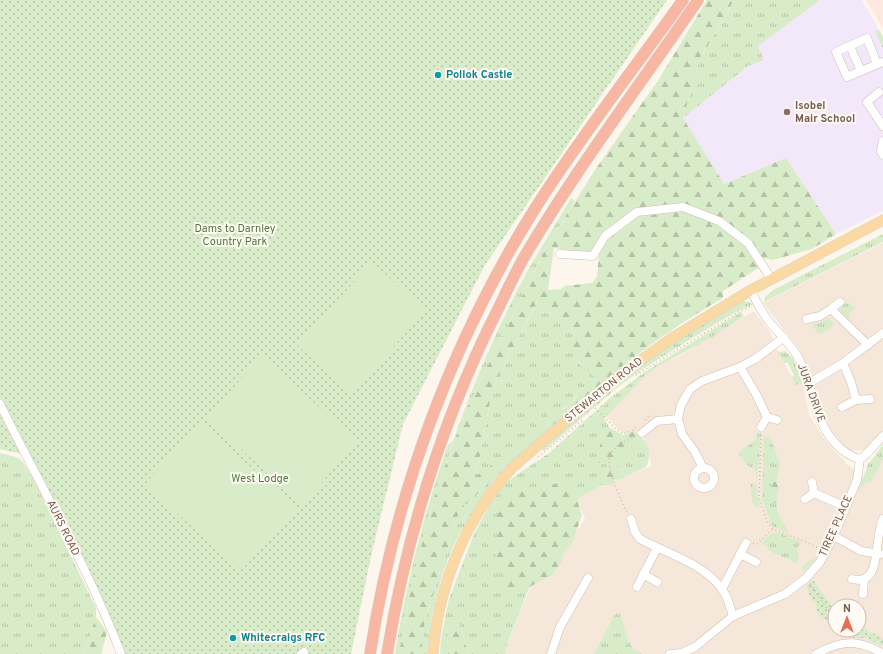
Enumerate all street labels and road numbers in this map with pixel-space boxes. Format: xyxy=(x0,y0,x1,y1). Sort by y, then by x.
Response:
street label: STEWARTON ROAD xyxy=(562,354,646,426)
street label: JURA DRIVE xyxy=(794,362,828,424)
street label: TIREE PLACE xyxy=(816,493,856,559)
street label: AURS ROAD xyxy=(43,498,83,558)

